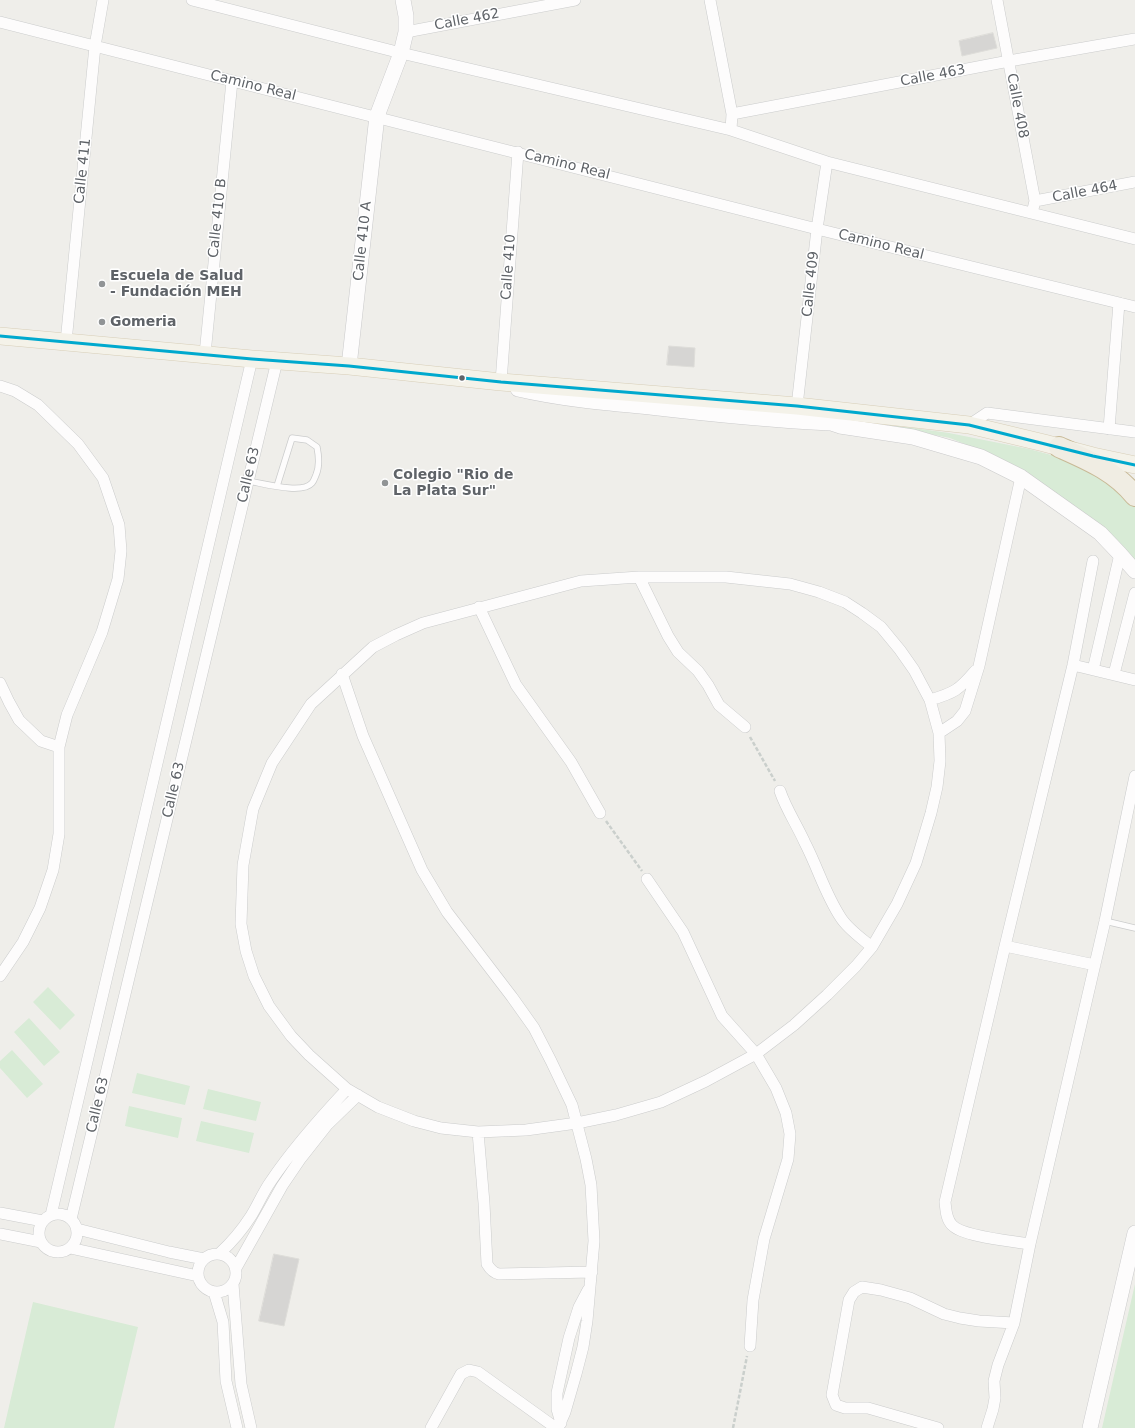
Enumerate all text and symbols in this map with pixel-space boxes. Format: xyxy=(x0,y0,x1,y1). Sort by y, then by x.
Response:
street label: Calle 462 xyxy=(433,5,501,35)
street label: Calle 463 xyxy=(899,61,967,91)
street label: Camino Real xyxy=(208,67,298,105)
street label: Calle 408 xyxy=(1002,72,1032,140)
street label: Calle 411 xyxy=(71,137,95,205)
street label: Camino Real xyxy=(522,146,612,184)
street label: Calle 410 B xyxy=(205,177,231,259)
street label: Calle 464 xyxy=(1051,177,1119,207)
street label: Calle 410 A xyxy=(350,200,376,282)
street label: Camino Real xyxy=(836,226,926,264)
street label: Calle 410 xyxy=(498,234,520,300)
street label: Calle 409 xyxy=(799,250,823,318)
place label: Escuela de Salud - Fundación MEH xyxy=(110,268,243,300)
marker: Escuela de Salud - Fundación MEH xyxy=(97,279,107,289)
place label: Gomeria xyxy=(110,314,176,330)
marker: Gomeria xyxy=(97,317,107,327)
unlabelled marker xyxy=(457,373,467,383)
street label: Calle 63 xyxy=(234,445,264,505)
place label: Colegio "Rio de La Plata Sur" xyxy=(393,467,513,500)
marker: Colegio "Rio de La Plata Sur" xyxy=(380,478,390,488)
street label: Calle 63 xyxy=(159,760,189,820)
street label: Calle 63 xyxy=(83,1075,113,1135)

